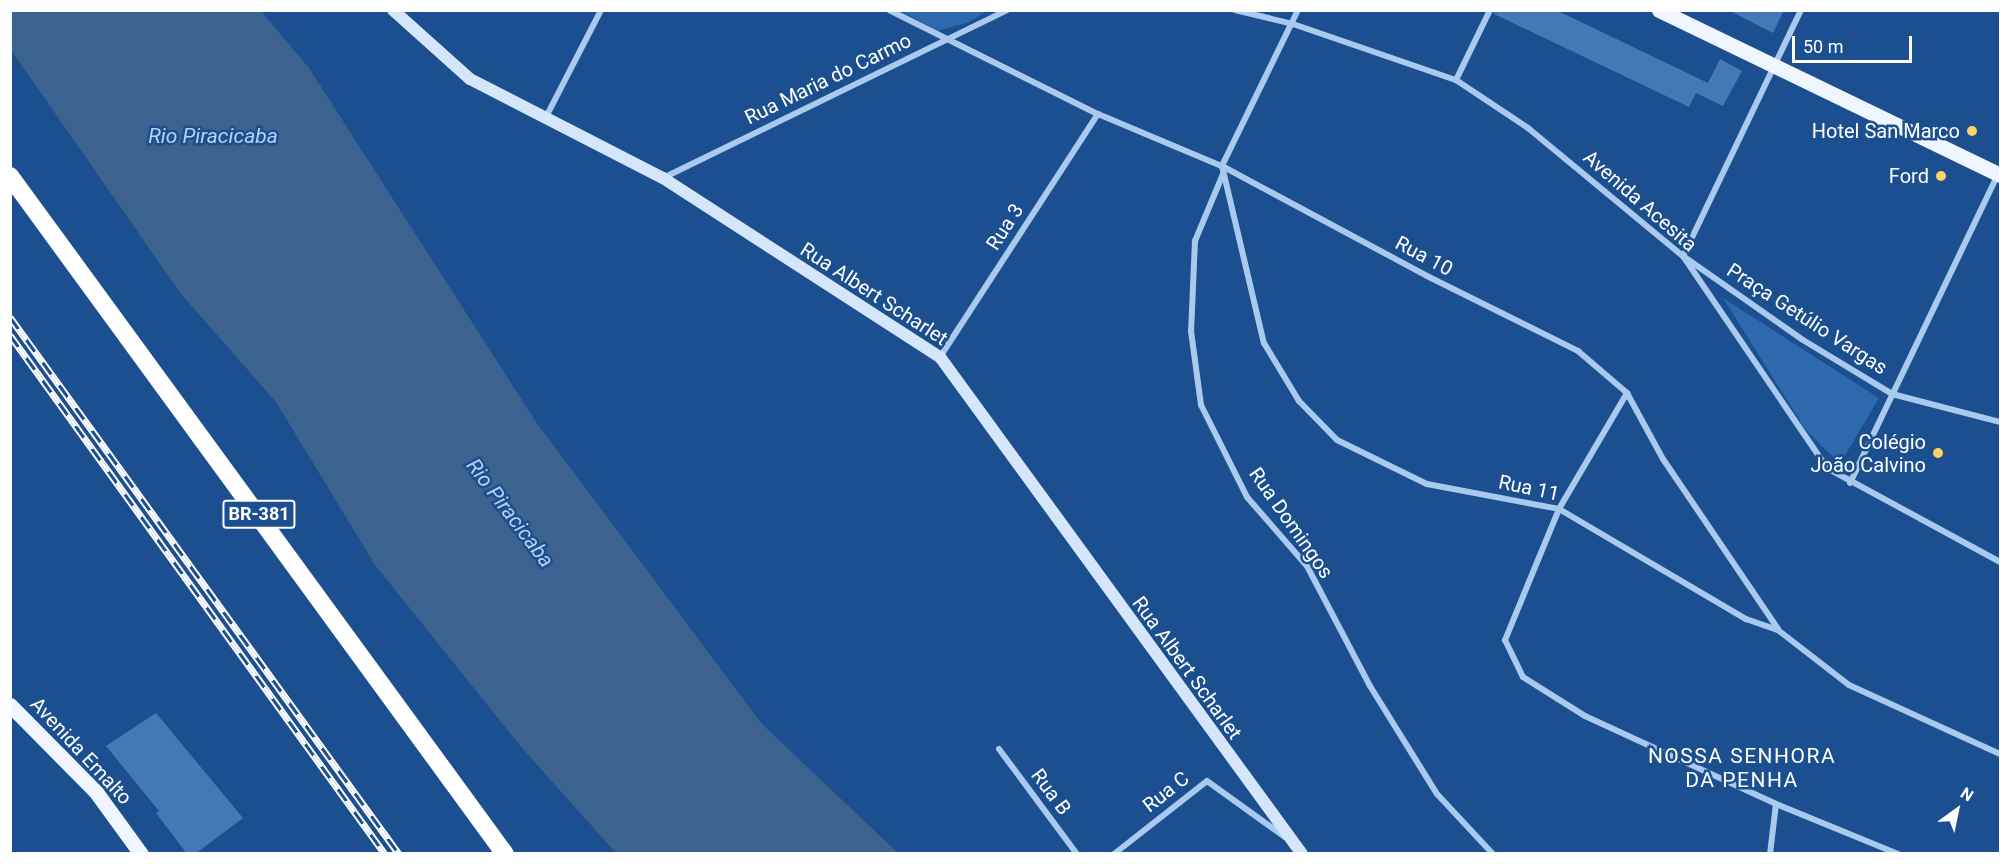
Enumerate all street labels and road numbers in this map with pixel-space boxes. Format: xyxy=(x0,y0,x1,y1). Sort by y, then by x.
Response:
street label: Rua Maria do Carmo xyxy=(741,28,915,130)
street label: Avenida Acesita xyxy=(1578,145,1702,257)
street label: Rua 3 xyxy=(981,199,1029,255)
street label: Rua 10 xyxy=(1391,231,1457,281)
street label: Rua Albert Scharlet xyxy=(796,237,952,351)
street label: Praça Getúlio Vargas xyxy=(1722,258,1892,380)
street label: Rua Domingos xyxy=(1244,463,1338,583)
street label: Rua 11 xyxy=(1496,470,1562,506)
road number: BR-381 xyxy=(222,499,296,529)
street label: Rua Albert Scharlet xyxy=(1127,592,1247,744)
street label: Avenida Emalto xyxy=(25,692,137,810)
street label: Rua B xyxy=(1026,764,1076,820)
street label: Rua C xyxy=(1138,766,1194,818)

